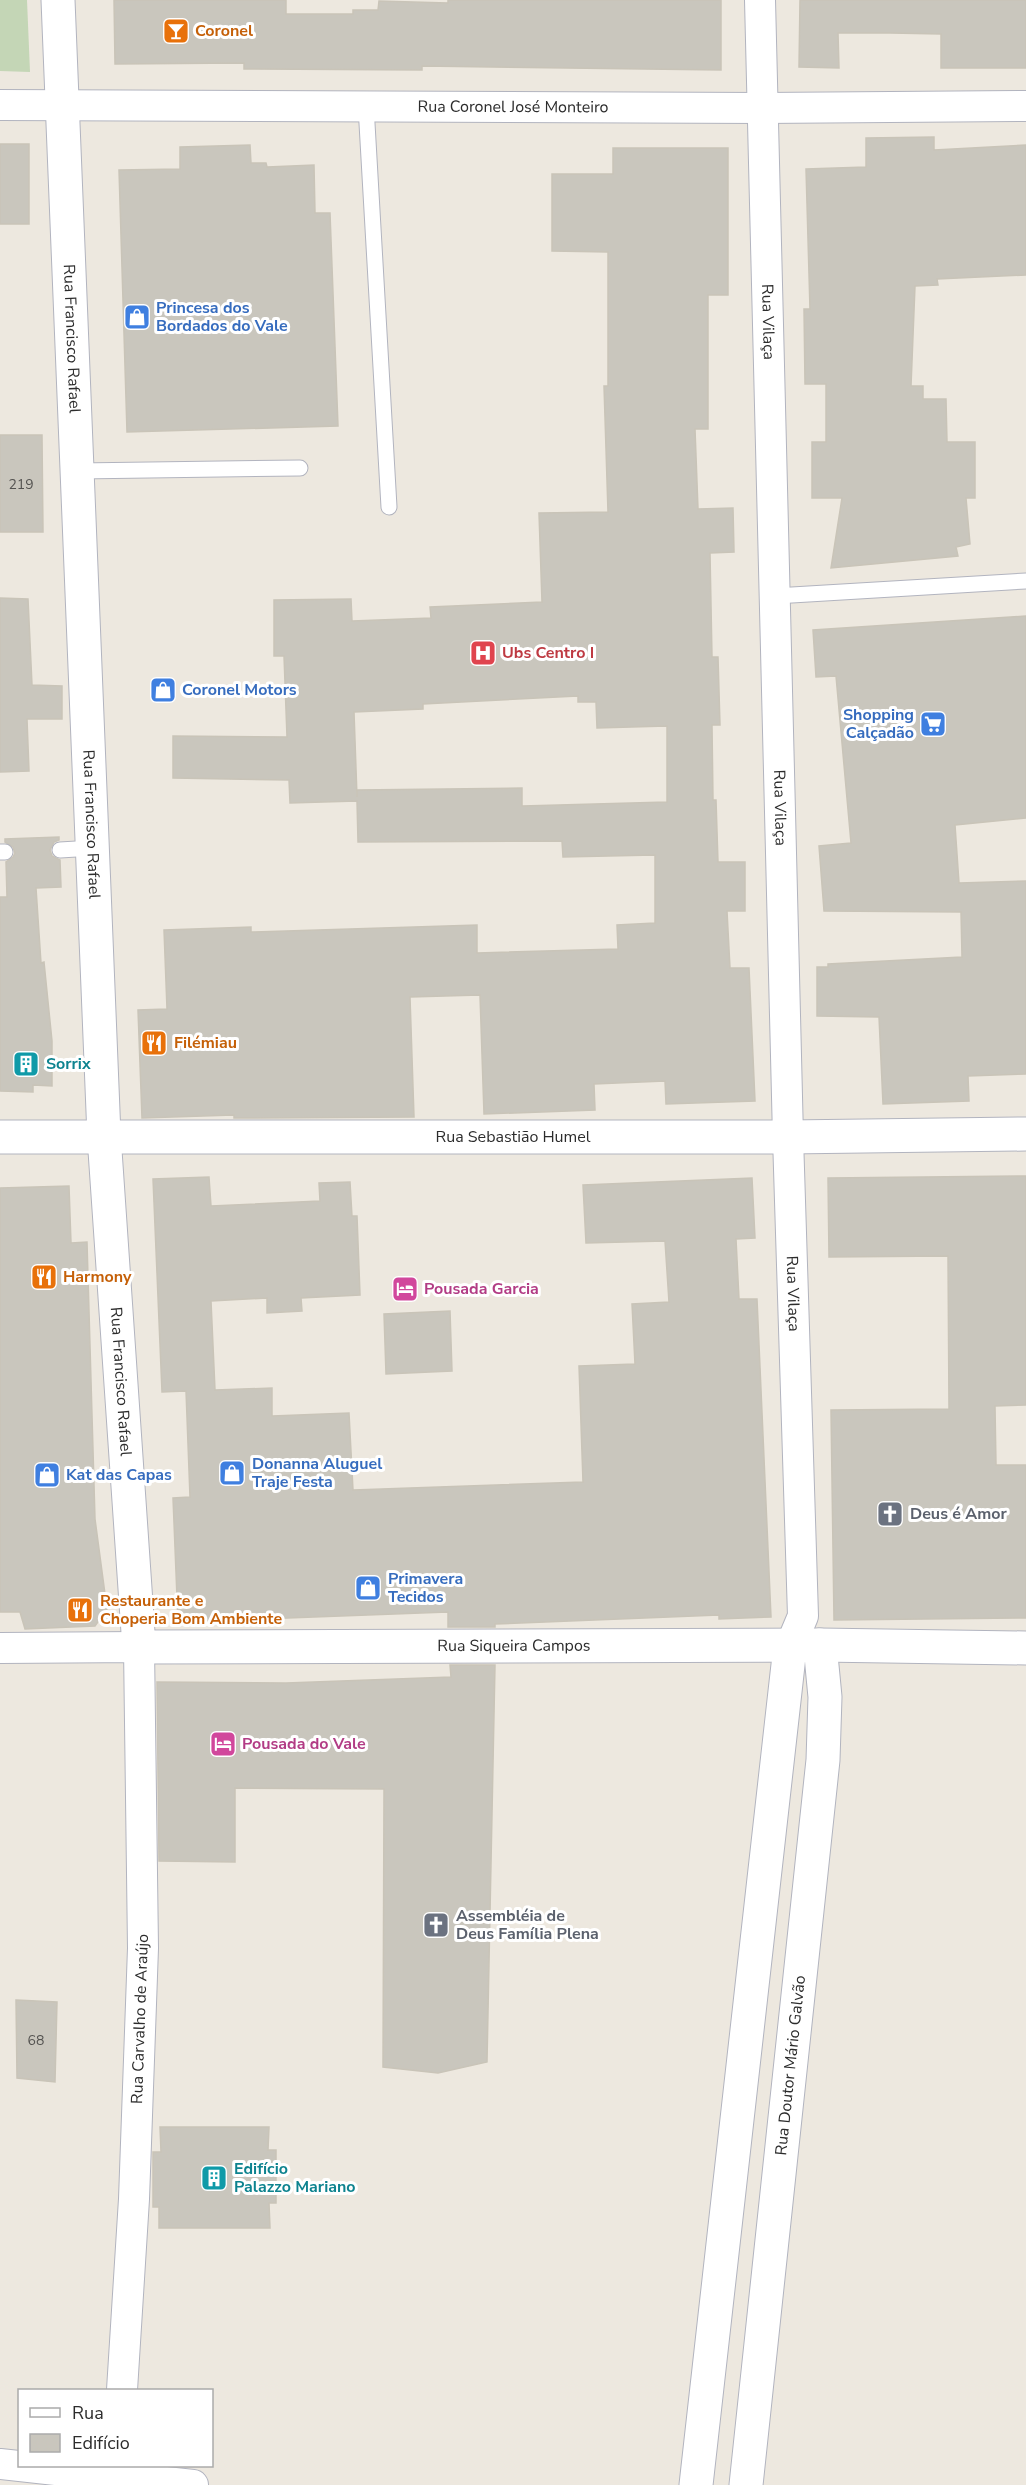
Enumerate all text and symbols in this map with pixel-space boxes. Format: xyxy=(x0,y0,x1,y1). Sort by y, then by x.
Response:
bar icon: Coronel xyxy=(161,16,191,46)
place label: Coronel xyxy=(195,20,253,42)
street label: Rua Coronel José Monteiro xyxy=(418,96,609,118)
street label: Rua Francisco Rafael xyxy=(58,264,86,414)
street label: Rua Vilaça xyxy=(756,284,780,360)
place label: Princesa dos Bordados do Vale xyxy=(156,297,288,337)
shop icon: Princesa dos Bordados do Vale xyxy=(122,302,152,332)
house number: 219 xyxy=(8,475,34,494)
hospital icon: Ubs Centro I xyxy=(468,638,498,668)
place label: Ubs Centro I xyxy=(502,642,594,664)
shop icon: Coronel Motors xyxy=(148,675,178,705)
place label: Coronel Motors xyxy=(182,679,297,701)
place label: Shopping Calçadão xyxy=(843,704,914,744)
supermarket icon: Shopping Calçadão xyxy=(918,709,948,739)
street label: Rua Francisco Rafael xyxy=(77,749,105,900)
street label: Rua Vilaça xyxy=(768,769,792,846)
restaurant icon: Filémiau xyxy=(139,1028,169,1058)
place label: Filémiau xyxy=(174,1032,237,1054)
building icon: Sorrix xyxy=(11,1049,41,1079)
place label: Sorrix xyxy=(46,1053,91,1075)
street label: Rua Sebastião Humel xyxy=(435,1126,591,1148)
street label: Rua Vilaça xyxy=(781,1255,805,1332)
restaurant icon: Harmony xyxy=(29,1262,59,1292)
place label: Harmony xyxy=(63,1266,132,1288)
hotel icon: Pousada Garcia xyxy=(390,1274,420,1304)
place label: Pousada Garcia xyxy=(424,1278,539,1300)
street label: Rua Francisco Rafael xyxy=(105,1306,137,1457)
place label: Donanna Aluguel Traje Festa xyxy=(252,1453,382,1493)
shop icon: Donanna Aluguel Traje Festa xyxy=(217,1458,247,1488)
shop icon: Kat das Capas xyxy=(32,1460,62,1490)
place label: Kat das Capas xyxy=(66,1464,172,1486)
church icon: Deus é Amor xyxy=(875,1499,905,1529)
place label: Deus é Amor xyxy=(910,1503,1007,1525)
place label: Primavera Tecidos xyxy=(388,1568,463,1608)
shop icon: Primavera Tecidos xyxy=(353,1573,383,1603)
place label: Restaurante e Choperia Bom Ambiente xyxy=(100,1590,282,1630)
restaurant icon: Restaurante e Choperia Bom Ambiente xyxy=(65,1595,95,1625)
street label: Rua Siqueira Campos xyxy=(437,1635,591,1657)
hotel icon: Pousada do Vale xyxy=(208,1729,238,1759)
place label: Pousada do Vale xyxy=(242,1733,366,1755)
place label: Assembléia de Deus Família Plena xyxy=(456,1905,599,1945)
church icon: Assembléia de Deus Família Plena xyxy=(421,1910,451,1940)
street label: Rua Carvalho de Araújo xyxy=(126,1933,154,2104)
street label: Rua Doutor Mário Galvão xyxy=(770,1974,811,2157)
house number: 68 xyxy=(28,2031,44,2050)
place label: Edifício Palazzo Mariano xyxy=(234,2158,356,2198)
building icon: Edifício Palazzo Mariano xyxy=(199,2163,229,2193)
legend xyxy=(18,2389,213,2467)
text: Rua xyxy=(72,2401,104,2425)
text: Edifício xyxy=(72,2431,130,2455)

